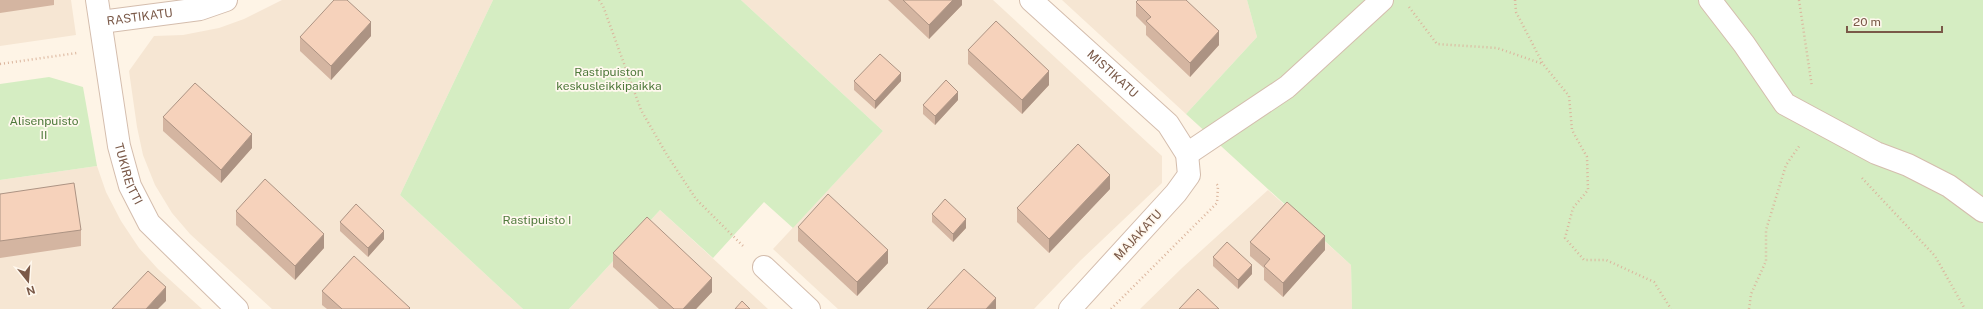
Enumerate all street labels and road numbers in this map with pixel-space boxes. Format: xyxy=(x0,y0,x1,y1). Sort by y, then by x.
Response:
street label: RASTIKATU xyxy=(106,6,173,28)
street label: MISTIKATU xyxy=(1084,47,1141,100)
street label: TUKIREITTI xyxy=(112,142,145,207)
street label: MAJAKATU xyxy=(1111,207,1165,263)

